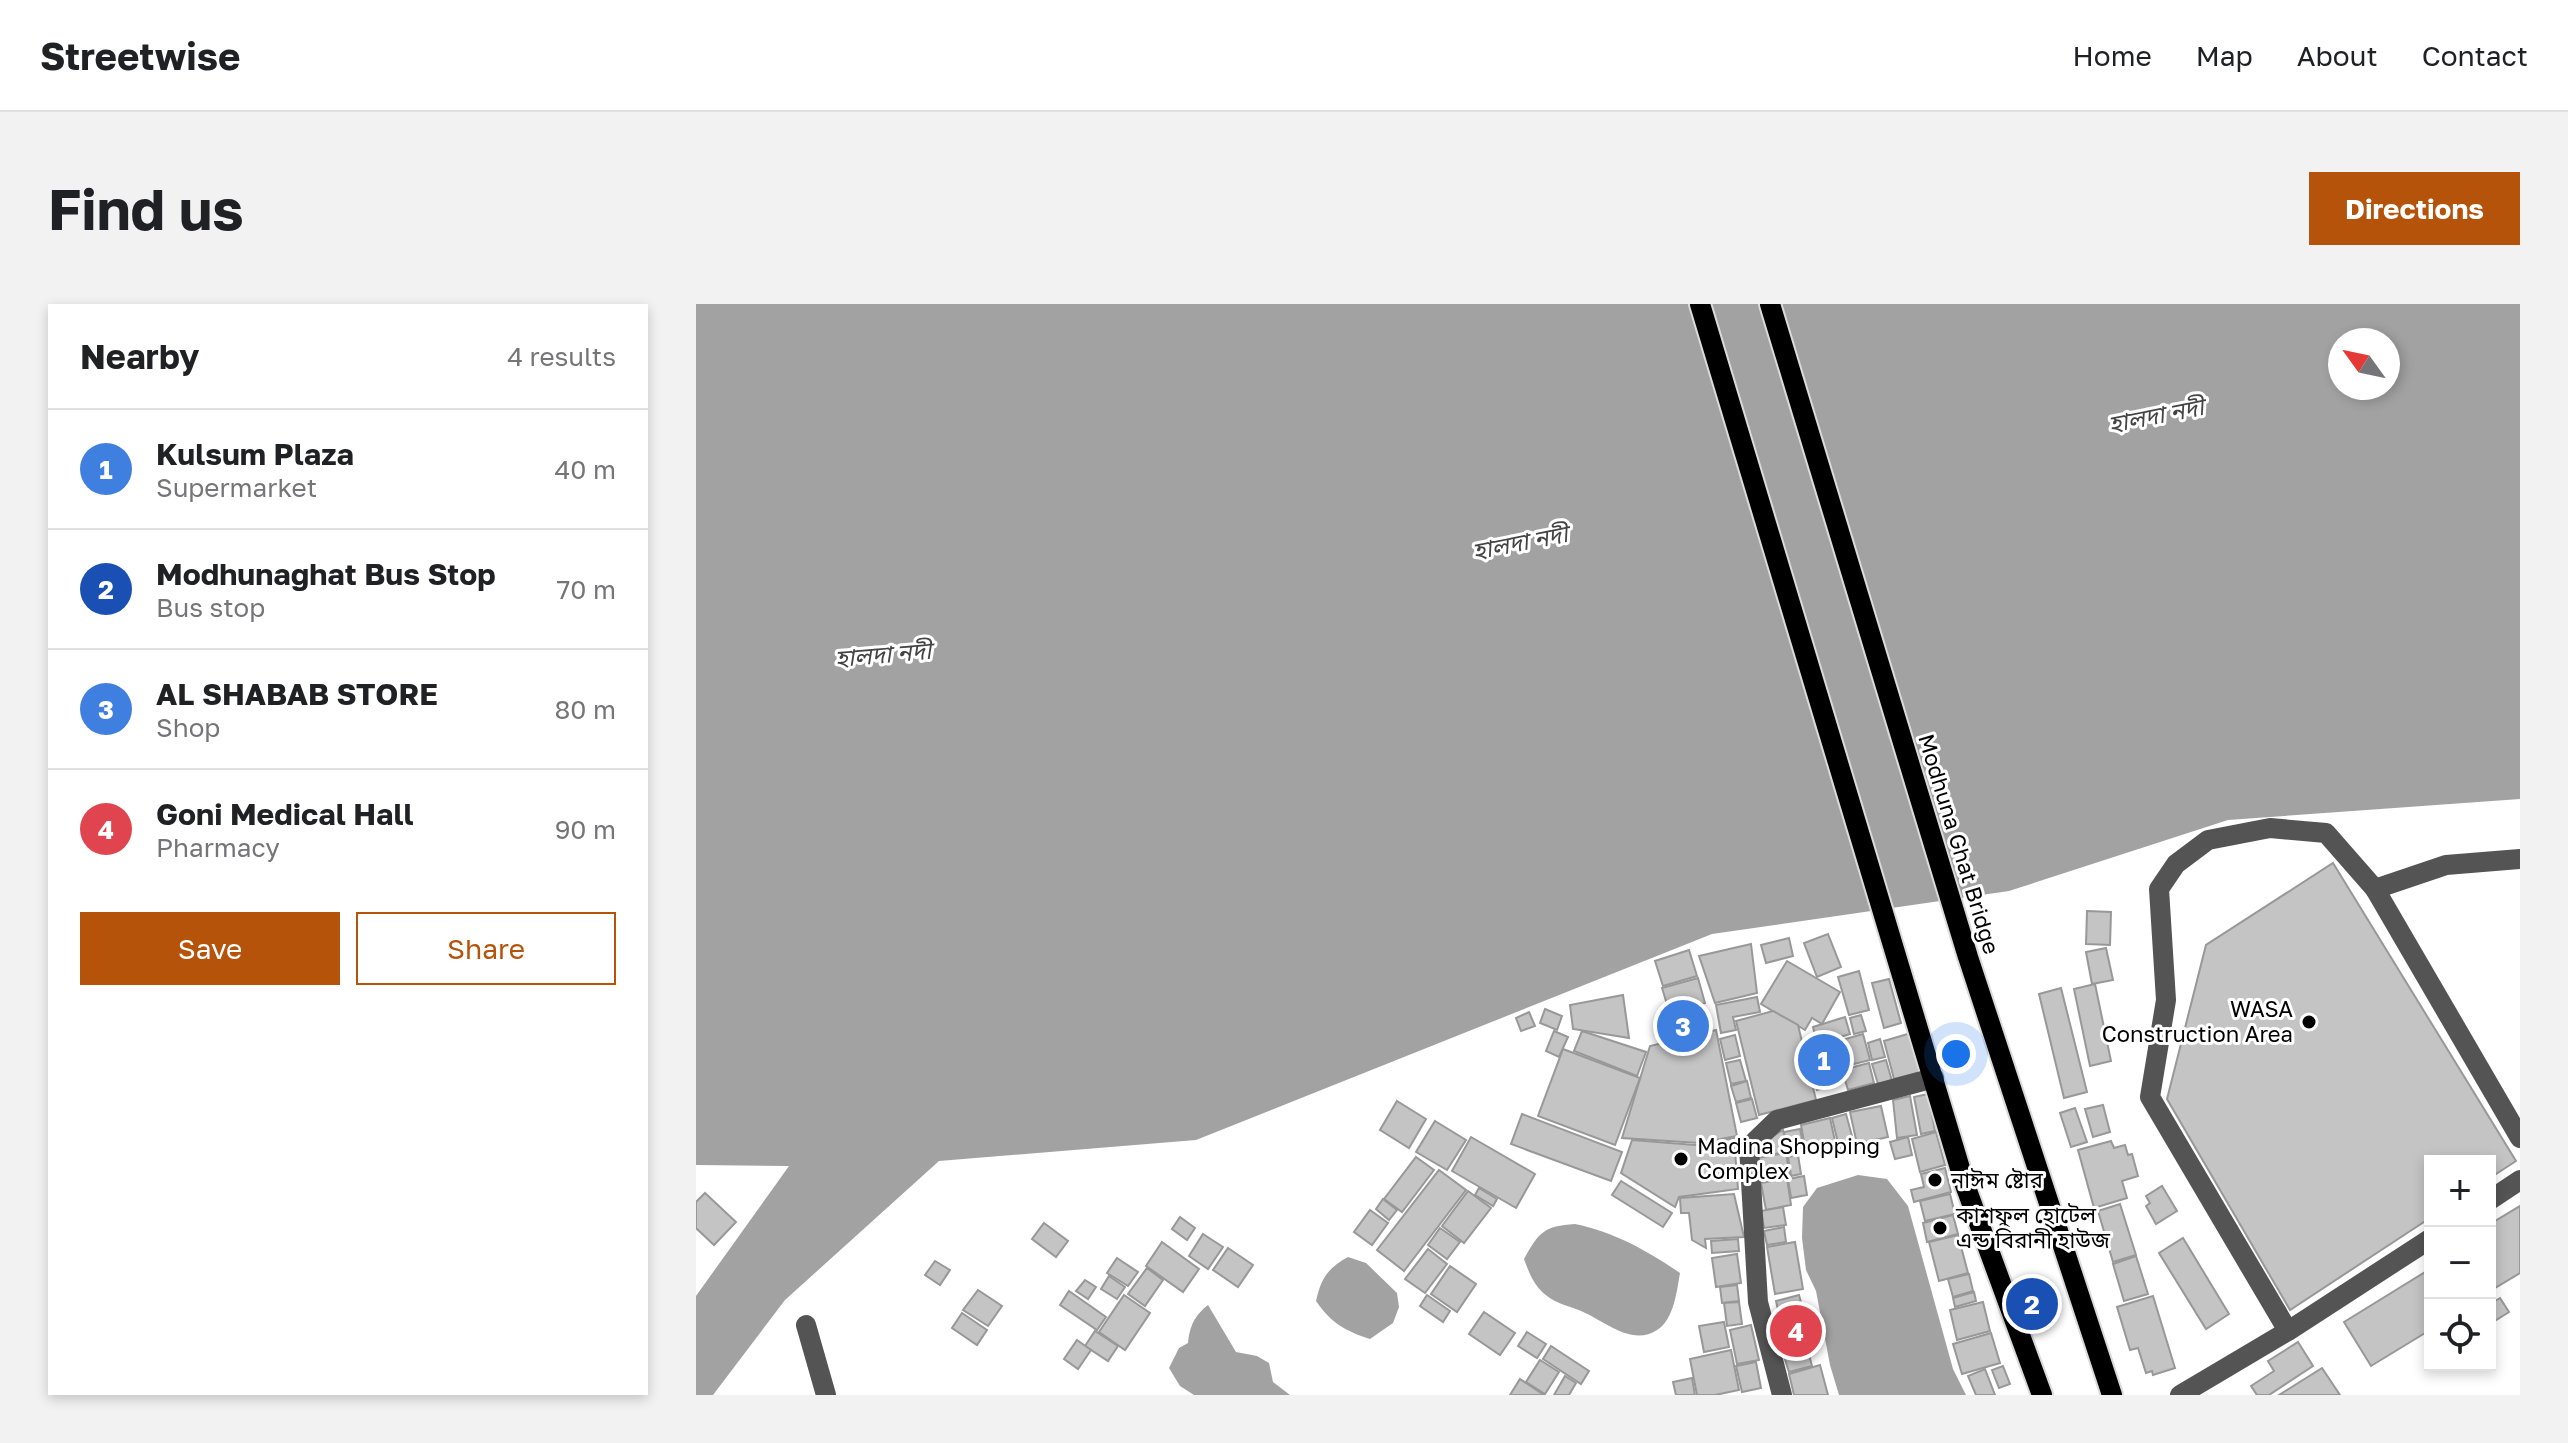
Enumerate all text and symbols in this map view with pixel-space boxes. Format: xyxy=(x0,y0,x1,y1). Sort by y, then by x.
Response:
text: Streetwise xyxy=(40,33,240,78)
text: Home xyxy=(2073,39,2152,72)
text: Map xyxy=(2196,39,2253,72)
text: About xyxy=(2297,39,2378,72)
text: Contact xyxy=(2422,39,2528,72)
button: Directions xyxy=(2309,172,2520,245)
text: Find us xyxy=(48,175,244,242)
north arrow xyxy=(2328,328,2400,400)
text: Nearby xyxy=(80,336,200,376)
text: 4 results xyxy=(507,341,616,372)
water label: হালদা নদী xyxy=(2106,390,2210,438)
text: Kulsum Plaza xyxy=(156,436,354,472)
text: 1 xyxy=(99,454,113,485)
text: 40 m xyxy=(555,454,616,485)
text: Supermarket xyxy=(156,472,317,503)
water label: হালদা নদী xyxy=(1470,517,1574,565)
text: Modhunaghat Bus Stop xyxy=(156,556,496,592)
text: 2 xyxy=(98,574,114,605)
text: 70 m xyxy=(557,574,616,605)
text: Bus stop xyxy=(156,592,265,623)
water label: হালদা নদী xyxy=(834,634,937,672)
text: AL SHABAB STORE xyxy=(156,676,438,712)
text: 3 xyxy=(98,694,114,725)
text: 80 m xyxy=(555,694,616,725)
text: Shop xyxy=(156,712,220,743)
street label: Modhuna Ghat Bridge xyxy=(1913,731,2006,957)
text: Goni Medical Hall xyxy=(156,796,414,832)
text: 4 xyxy=(98,814,114,845)
text: 90 m xyxy=(555,814,616,845)
text: Pharmacy xyxy=(156,832,280,863)
button: Save xyxy=(80,912,340,985)
button: Share xyxy=(356,912,616,985)
place label: WASA Construction Area xyxy=(2102,995,2293,1047)
pin: 3 xyxy=(1657,996,1709,1056)
marker: WASA Construction Area xyxy=(2300,1013,2318,1031)
pin: 1 xyxy=(1798,1030,1850,1090)
your location xyxy=(1936,1034,1976,1074)
place label: Madina Shopping Complex xyxy=(1697,1132,1880,1184)
marker: Madina Shopping Complex xyxy=(1672,1150,1690,1168)
map controls xyxy=(2424,1155,2496,1371)
button: + xyxy=(2424,1155,2496,1227)
place label: নাঈম ষ্টোর xyxy=(1950,1166,2044,1193)
marker: নাঈম ষ্টোর xyxy=(1926,1171,1944,1189)
place label: কাশফুল হোটেল এন্ড বিরানী হাউজ xyxy=(1955,1201,2111,1253)
marker: কাশফুল হোটেল এন্ড বিরানী হাউজ xyxy=(1931,1219,1949,1237)
button: − xyxy=(2424,1227,2496,1299)
pin: 2 xyxy=(2006,1274,2058,1334)
button: locate xyxy=(2424,1299,2496,1371)
pin: 4 xyxy=(1770,1301,1822,1361)

